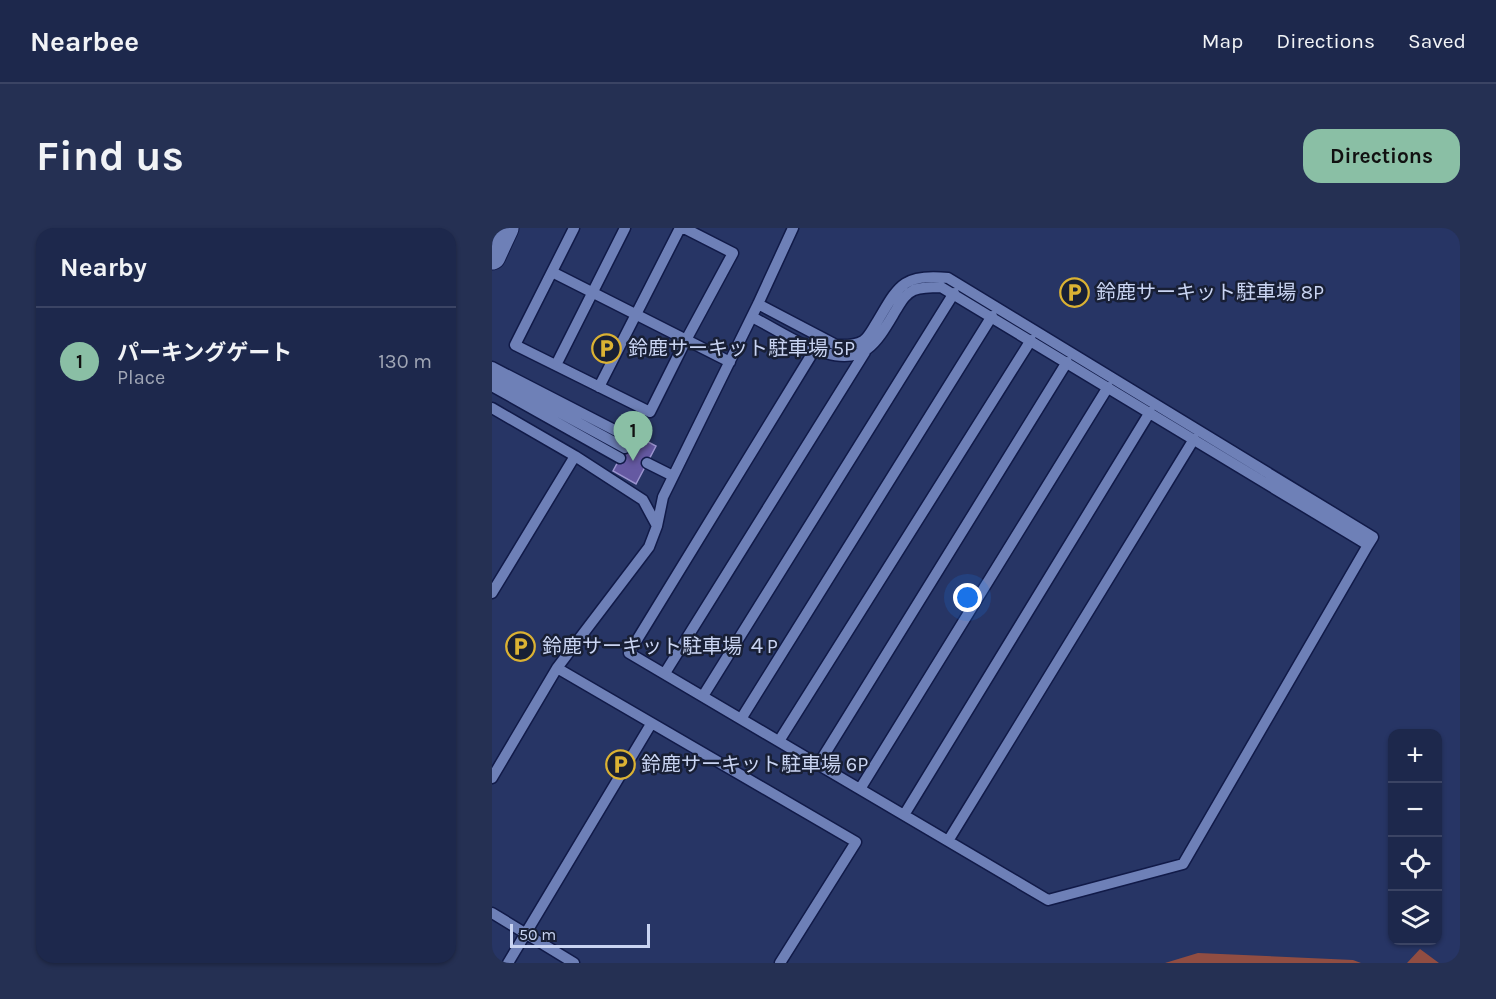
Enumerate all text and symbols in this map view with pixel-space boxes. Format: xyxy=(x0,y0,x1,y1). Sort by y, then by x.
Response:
text: Nearbee xyxy=(30,25,139,58)
text: Map xyxy=(1202,29,1243,53)
text: Directions xyxy=(1276,29,1375,53)
text: Saved xyxy=(1408,29,1466,53)
button: Directions xyxy=(1303,129,1460,183)
text: Find us xyxy=(36,131,184,181)
text: Nearby xyxy=(60,252,147,283)
parking icon: 鈴鹿サーキット駐車場 8P xyxy=(1059,276,1091,308)
place label: 鈴鹿サーキット駐車場 8P xyxy=(1096,281,1324,304)
parking icon: 鈴鹿サーキット駐車場 5P xyxy=(591,332,623,364)
place label: 鈴鹿サーキット駐車場 5P xyxy=(628,337,855,360)
text: パーキングゲート xyxy=(117,340,292,366)
text: 1 xyxy=(76,350,83,373)
text: 130 m xyxy=(378,350,432,373)
text: Place xyxy=(117,366,165,389)
pin: 1 xyxy=(614,412,652,461)
your location xyxy=(953,583,982,612)
parking icon: 鈴鹿サーキット駐車場 ４P xyxy=(505,630,537,662)
place label: 鈴鹿サーキット駐車場 ４P xyxy=(542,635,778,658)
map controls xyxy=(1388,729,1442,945)
button: + xyxy=(1388,729,1442,783)
parking icon: 鈴鹿サーキット駐車場 6P xyxy=(604,748,636,780)
place label: 鈴鹿サーキット駐車場 6P xyxy=(641,753,868,776)
button: − xyxy=(1388,783,1442,837)
button: locate xyxy=(1388,837,1442,891)
button: layers xyxy=(1388,891,1442,945)
scale bar xyxy=(510,921,650,948)
text: 50 m xyxy=(519,925,556,944)

